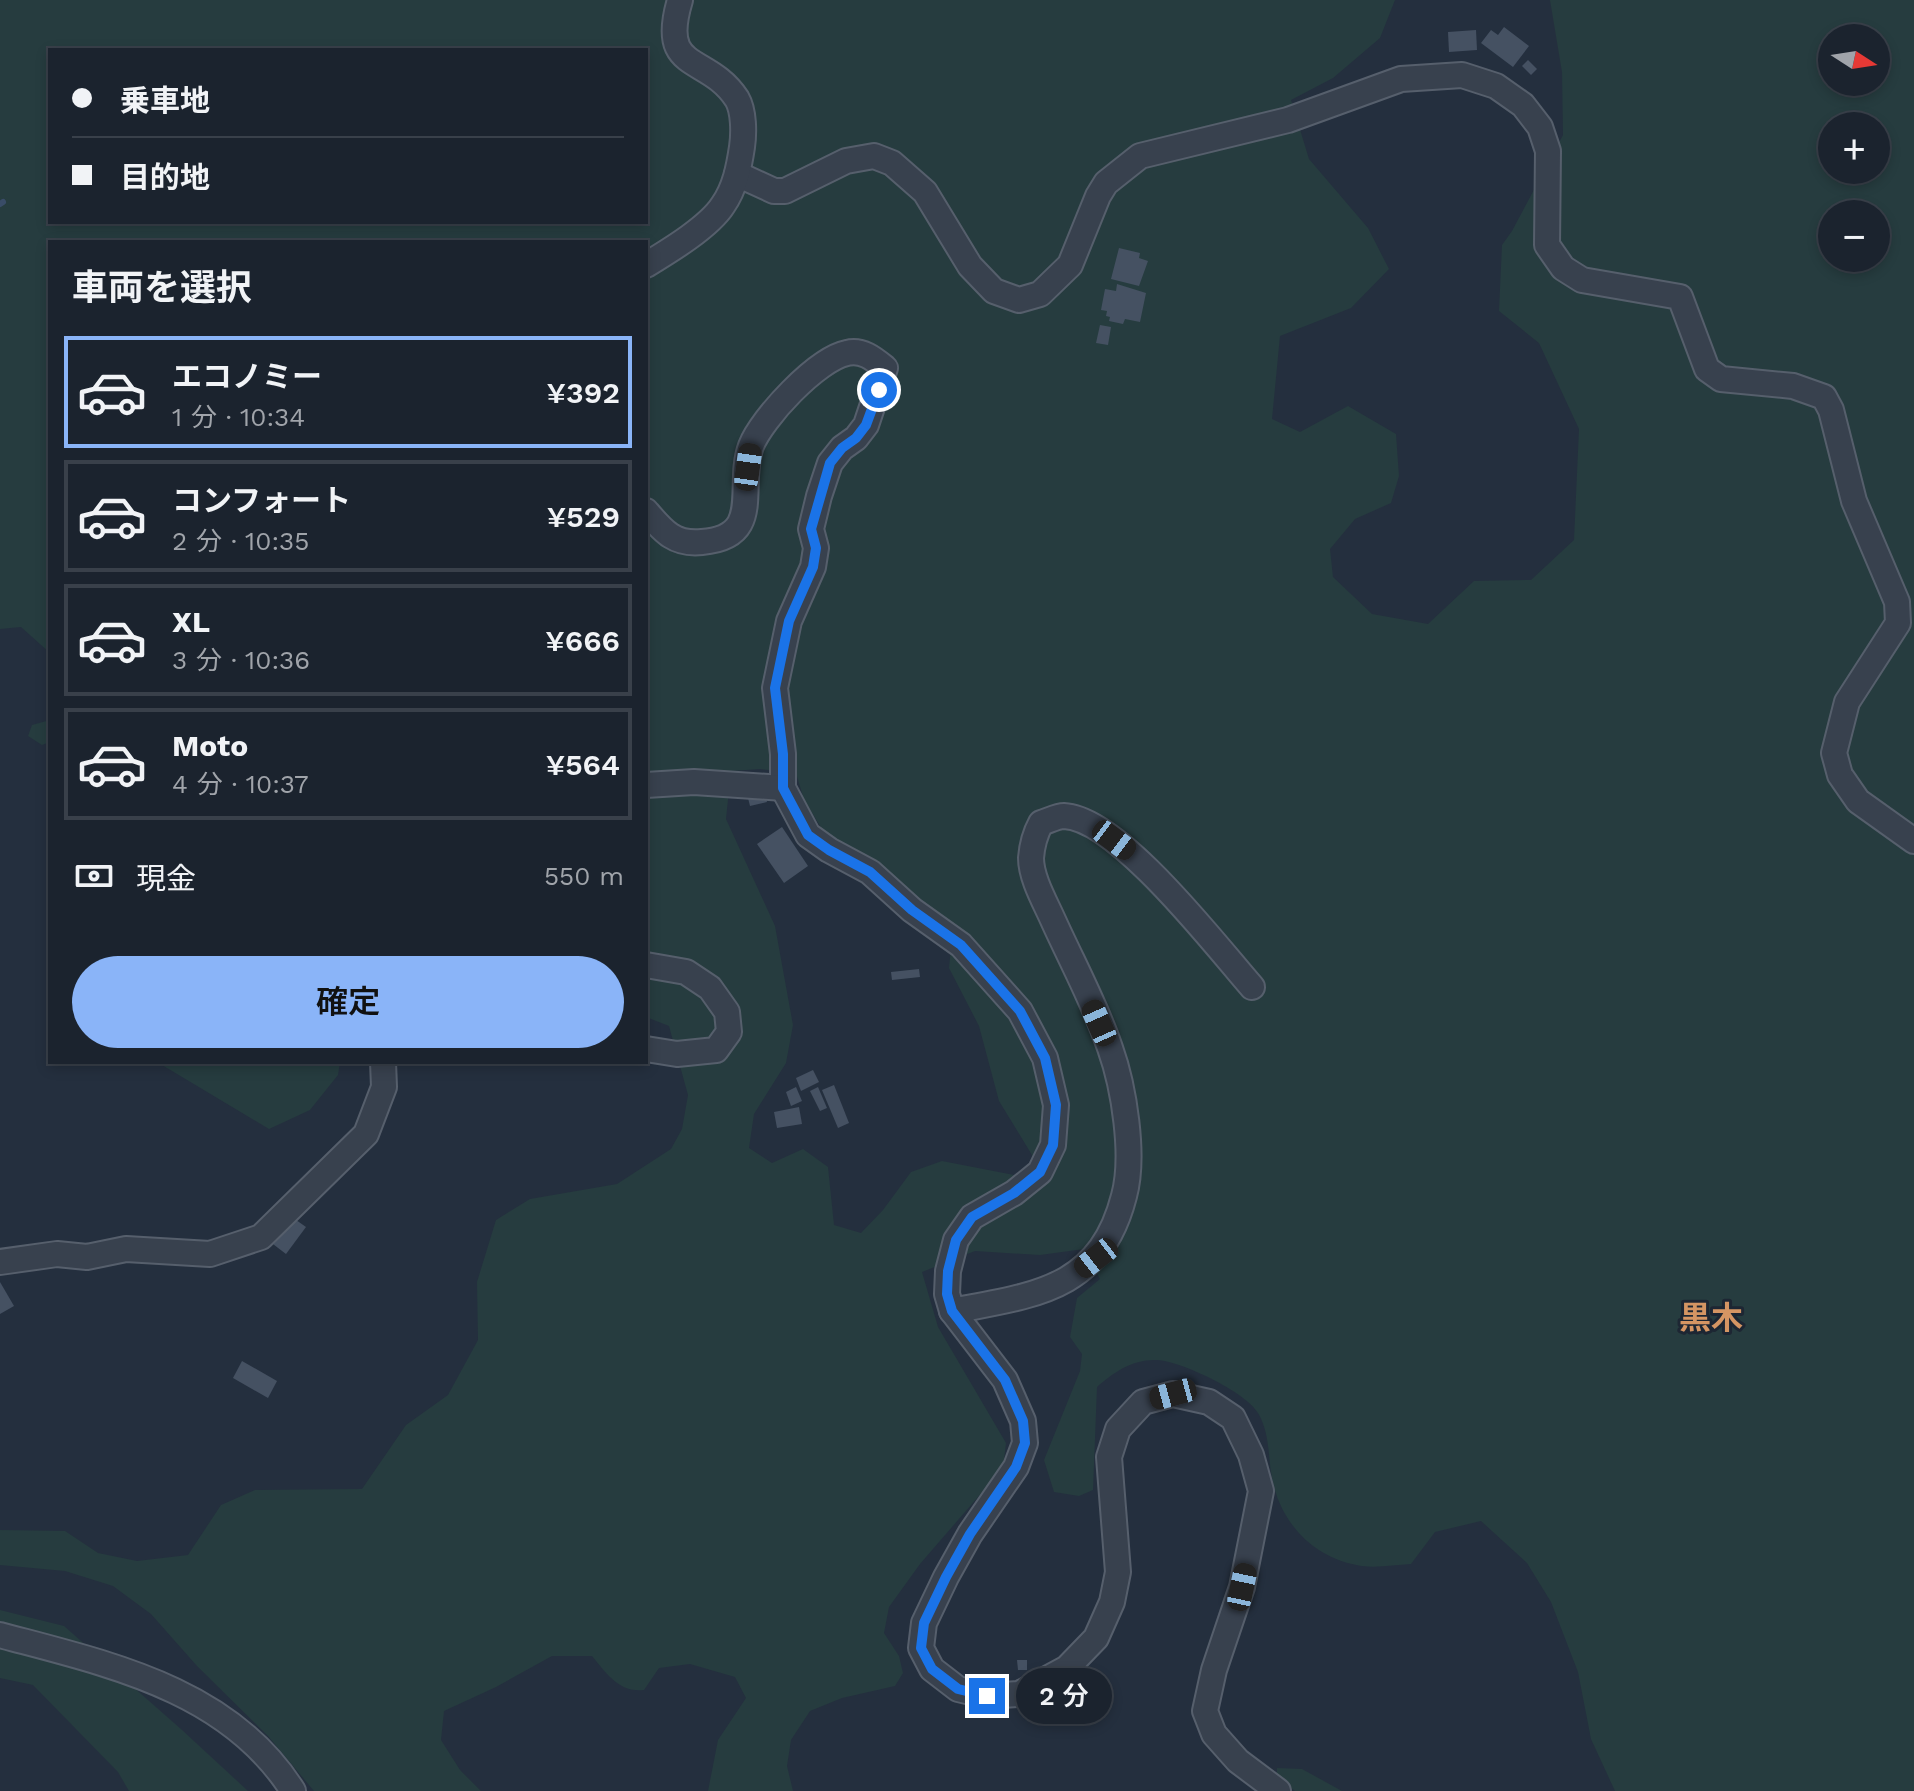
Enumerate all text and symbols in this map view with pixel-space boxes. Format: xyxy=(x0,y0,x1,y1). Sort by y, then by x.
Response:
north arrow xyxy=(1818,24,1890,96)
map controls xyxy=(1818,24,1890,272)
text: 乗車地 xyxy=(120,83,210,118)
button: + xyxy=(1818,112,1890,184)
text: 目的地 xyxy=(120,160,210,195)
button: − xyxy=(1818,200,1890,272)
text: 車両を選択 xyxy=(72,267,252,309)
icon: car xyxy=(76,356,148,428)
text: エコノミー xyxy=(172,359,322,394)
route start xyxy=(861,372,897,408)
text: ¥392 xyxy=(547,375,620,410)
text: 1 分 · 10:34 xyxy=(172,402,305,432)
car xyxy=(733,442,763,492)
icon: car xyxy=(76,480,148,552)
text: コンフォート xyxy=(172,483,351,518)
text: ¥529 xyxy=(547,499,620,534)
text: 2 分 · 10:35 xyxy=(172,526,309,556)
icon: car xyxy=(76,604,148,676)
text: XL xyxy=(172,604,210,639)
text: ¥666 xyxy=(545,623,620,658)
text: 3 分 · 10:36 xyxy=(172,645,310,675)
icon: car xyxy=(76,728,148,800)
text: Moto xyxy=(172,728,248,763)
text: ¥564 xyxy=(546,747,620,782)
text: 4 分 · 10:37 xyxy=(172,769,309,799)
car xyxy=(1088,816,1140,864)
icon: cash xyxy=(72,854,116,898)
text: 現金 xyxy=(136,861,196,896)
text: 550 m xyxy=(544,861,624,891)
button: 確定 xyxy=(72,956,624,1048)
car xyxy=(1078,996,1120,1050)
car xyxy=(1070,1234,1122,1282)
district label: 黒木 xyxy=(1679,1299,1743,1337)
car xyxy=(1147,1376,1199,1412)
car xyxy=(1225,1561,1259,1613)
callout: 2 分 xyxy=(1015,1668,1111,1724)
route end xyxy=(969,1678,1005,1714)
text: 2 分 xyxy=(1039,1681,1089,1711)

